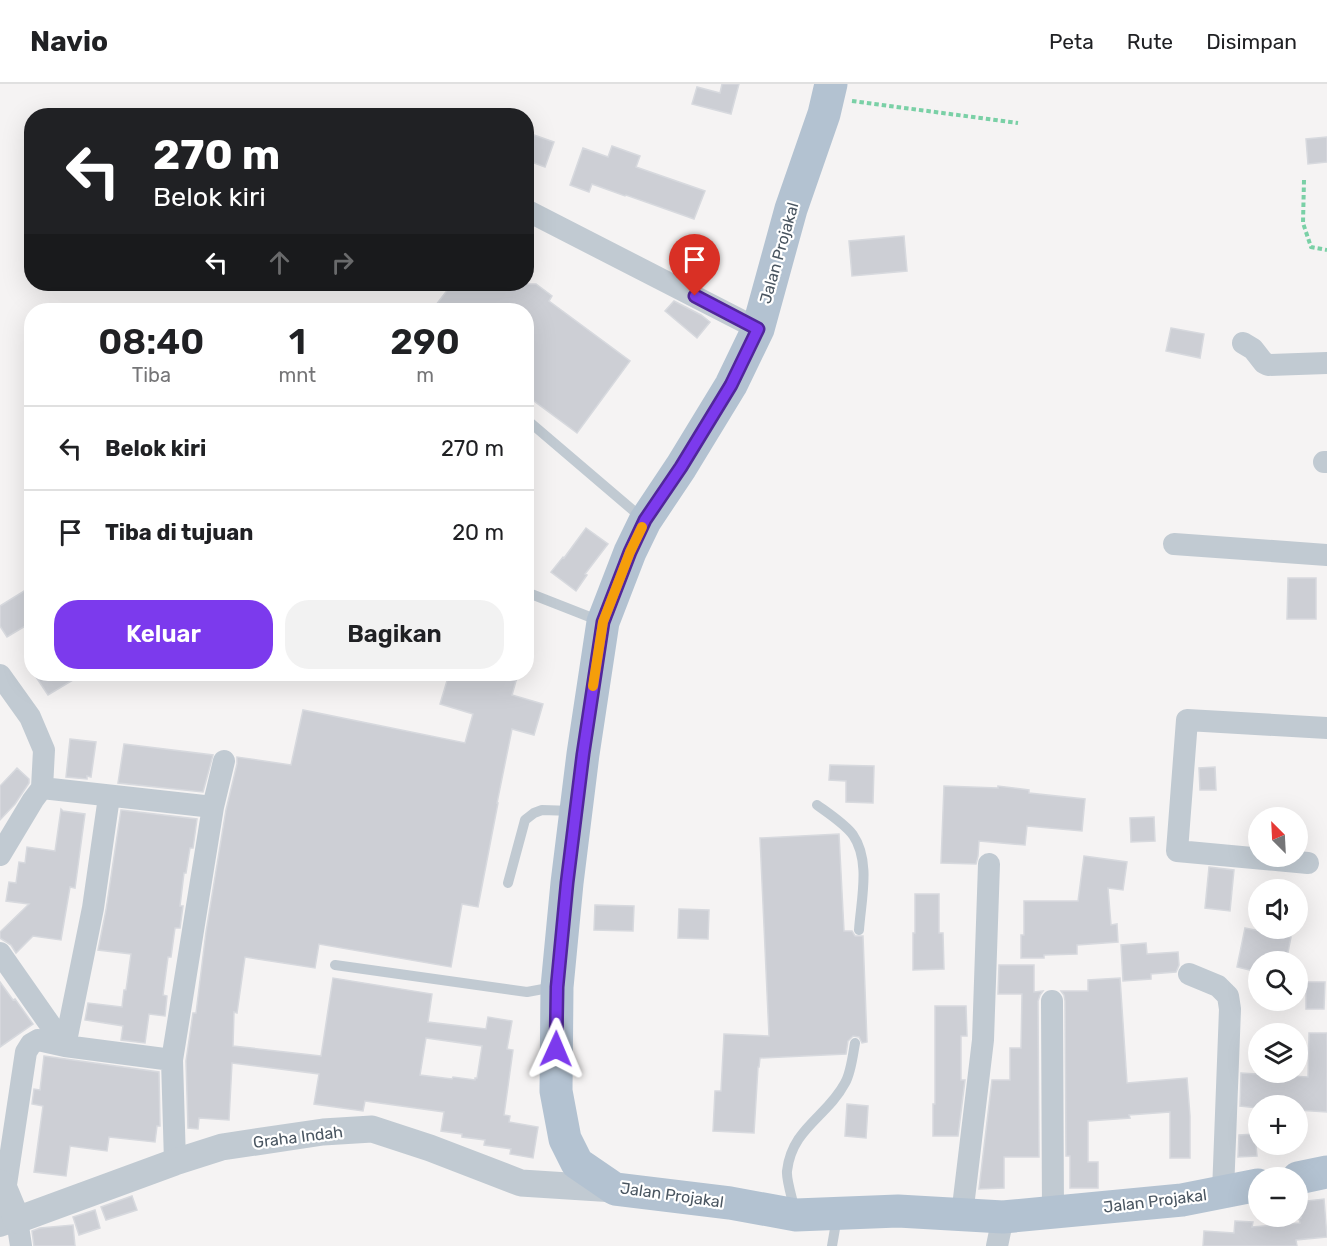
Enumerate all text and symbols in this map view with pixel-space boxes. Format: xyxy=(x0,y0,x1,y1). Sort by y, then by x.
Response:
text: Navio xyxy=(30,25,108,58)
text: Peta xyxy=(1049,29,1094,54)
text: Rute xyxy=(1127,29,1173,54)
text: Disimpan xyxy=(1206,29,1297,54)
text: 270 m xyxy=(153,130,280,180)
icon: left xyxy=(54,132,132,210)
text: Belok kiri xyxy=(153,181,266,213)
street label: Jalan Projakal xyxy=(755,200,803,306)
pin xyxy=(669,234,720,296)
icon: arrive xyxy=(678,243,711,276)
icon: left xyxy=(200,246,233,279)
icon: ahead xyxy=(263,246,296,279)
icon: right xyxy=(326,246,359,279)
text: 08:40 xyxy=(98,320,204,363)
text: 1 xyxy=(289,320,306,363)
text: 290 xyxy=(390,320,460,363)
text: Tiba xyxy=(132,363,171,387)
text: mnt xyxy=(279,363,316,387)
text: m xyxy=(416,363,434,387)
icon: left xyxy=(54,432,87,465)
text: Belok kiri xyxy=(105,435,206,462)
text: 270 m xyxy=(441,435,504,462)
icon: arrive xyxy=(54,516,87,549)
text: Tiba di tujuan xyxy=(105,519,253,546)
text: 20 m xyxy=(452,519,504,546)
button: Keluar xyxy=(54,600,273,669)
button: Bagikan xyxy=(285,600,504,669)
north arrow xyxy=(1248,807,1308,867)
map controls xyxy=(1248,807,1308,1227)
button: sound xyxy=(1248,879,1308,939)
button: search xyxy=(1248,951,1308,1011)
position arrow xyxy=(524,1017,588,1081)
button: layers xyxy=(1248,1023,1308,1083)
button: + xyxy=(1248,1095,1308,1155)
street label: Graha Indah xyxy=(252,1122,344,1152)
button: − xyxy=(1248,1167,1308,1227)
street label: Jalan Projakal xyxy=(619,1178,725,1212)
street label: Jalan Projakal xyxy=(1102,1185,1208,1217)

